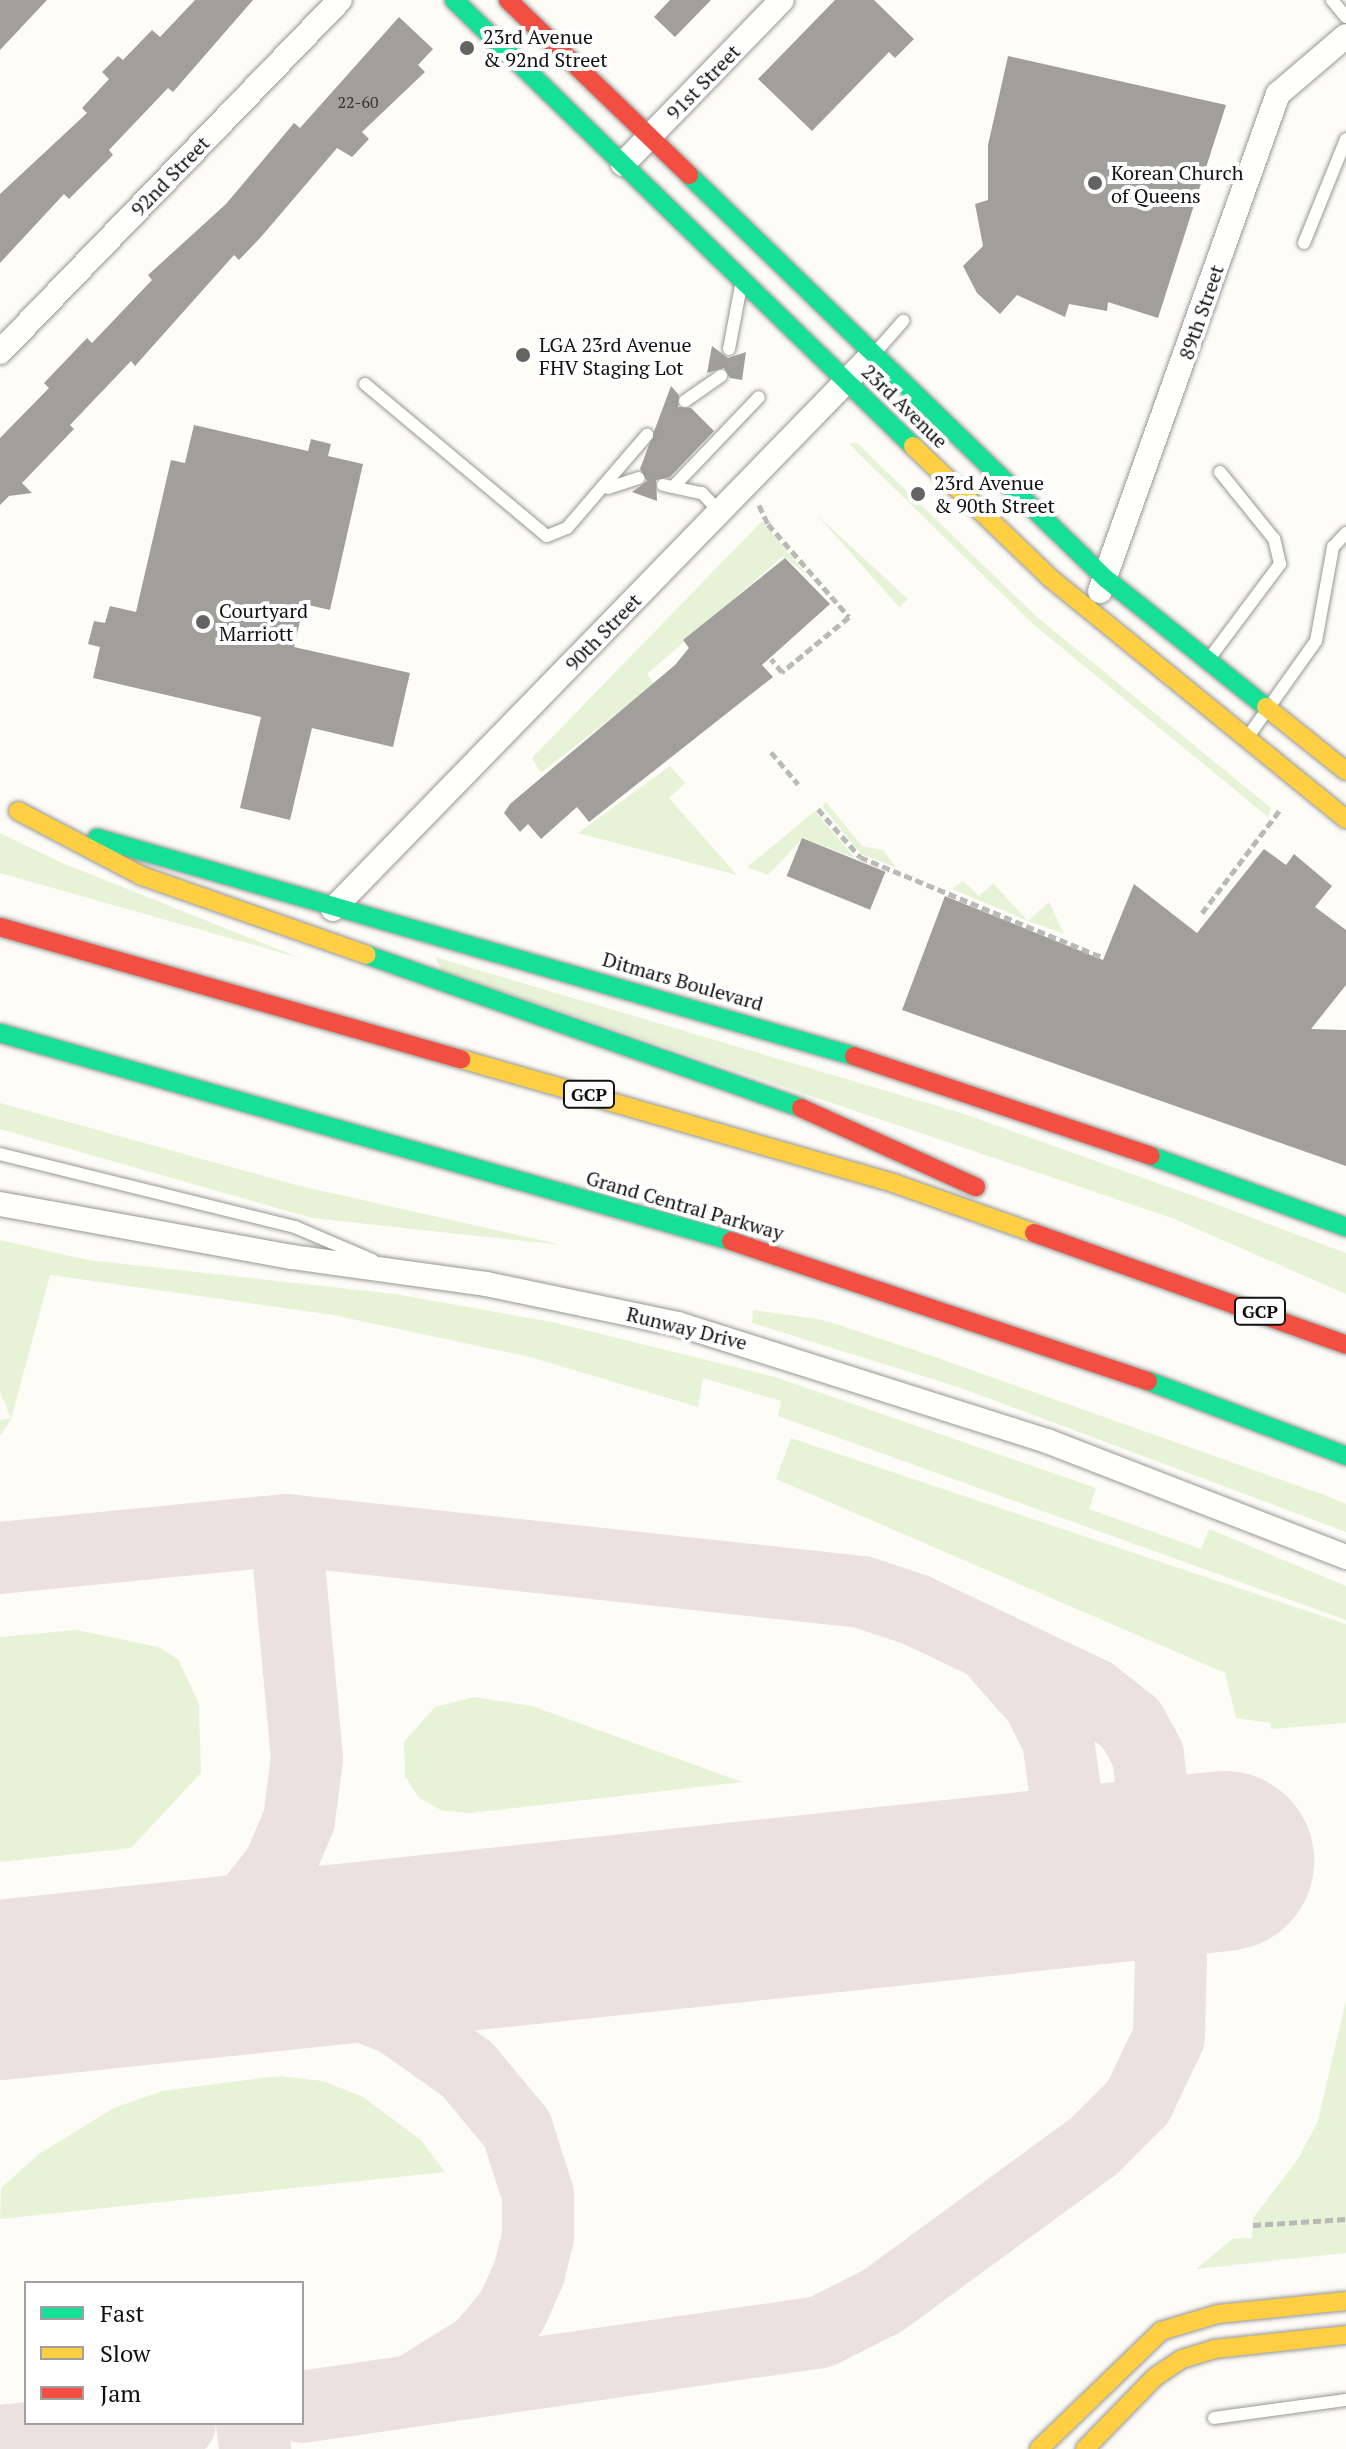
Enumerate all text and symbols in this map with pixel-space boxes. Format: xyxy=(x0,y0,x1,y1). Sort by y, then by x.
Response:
place label: 23rd Avenue & 92nd Street xyxy=(483,24,608,71)
marker: 23rd Avenue & 92nd Street xyxy=(458,39,476,57)
street label: 91st Street xyxy=(661,39,745,125)
house number: 22-60 xyxy=(338,92,378,112)
street label: 92nd Street xyxy=(126,131,214,221)
place label: Korean Church of Queens xyxy=(1111,160,1243,207)
marker: Korean Church of Queens xyxy=(1086,174,1104,192)
street label: 89th Street xyxy=(1174,261,1228,363)
place label: LGA 23rd Avenue FHV Staging Lot xyxy=(539,332,692,379)
marker: LGA 23rd Avenue FHV Staging Lot xyxy=(514,346,532,364)
street label: 23rd Avenue xyxy=(857,359,953,453)
place label: 23rd Avenue & 90th Street xyxy=(934,470,1055,517)
marker: 23rd Avenue & 90th Street xyxy=(909,485,927,503)
street label: 90th Street xyxy=(560,588,646,676)
place label: Courtyard Marriott xyxy=(219,598,308,645)
marker: Courtyard Marriott xyxy=(194,613,212,631)
street label: Ditmars Boulevard xyxy=(600,947,766,1015)
road number: GCP xyxy=(561,1080,617,1108)
street label: Grand Central Parkway xyxy=(583,1165,787,1245)
road number: GCP xyxy=(1232,1297,1288,1325)
street label: Runway Drive xyxy=(624,1301,750,1355)
legend xyxy=(24,2281,304,2425)
text: Fast xyxy=(100,2297,144,2329)
text: Slow xyxy=(100,2337,151,2369)
text: Jam xyxy=(100,2377,141,2409)

